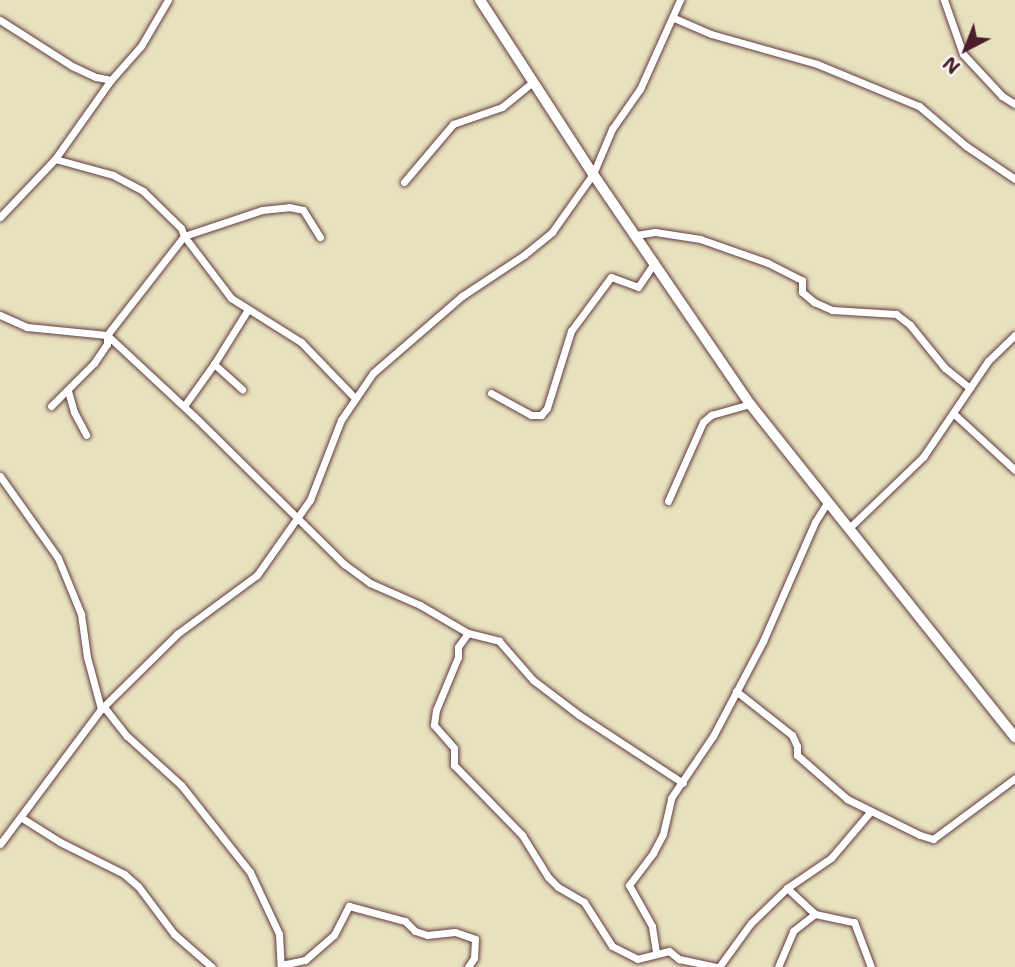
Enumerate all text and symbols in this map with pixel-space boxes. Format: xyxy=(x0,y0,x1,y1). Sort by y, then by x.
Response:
north arrow xyxy=(931,14,1001,84)
text: N xyxy=(938,51,966,79)

